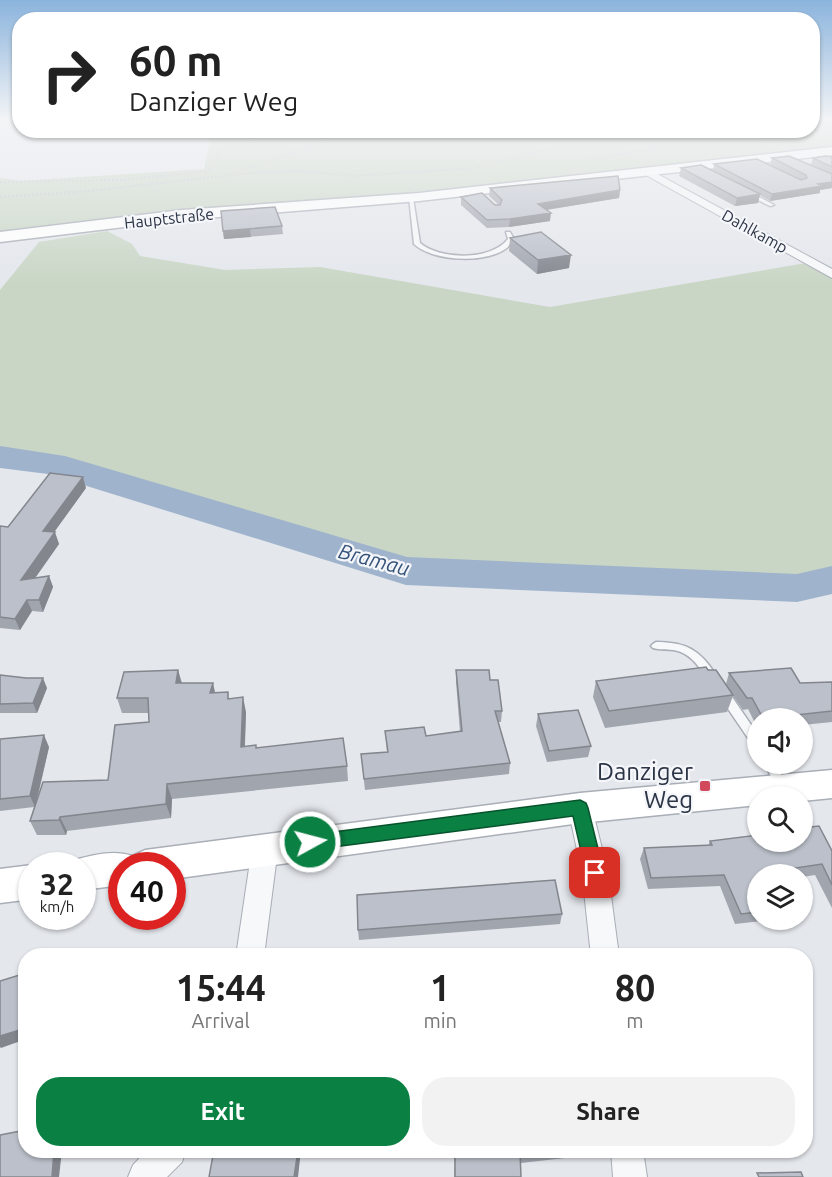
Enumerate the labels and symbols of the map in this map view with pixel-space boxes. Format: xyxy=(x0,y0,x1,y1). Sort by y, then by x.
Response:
street label: Hauptstraße xyxy=(123,204,215,232)
street label: Dahlkamp xyxy=(719,206,791,256)
water label: Bramau xyxy=(336,538,412,580)
place label: Danziger Weg xyxy=(597,758,693,813)
marker: Danziger Weg xyxy=(698,779,712,793)
position arrow xyxy=(278,810,342,874)
pin xyxy=(569,847,620,898)
speed limit sign: 40 xyxy=(108,852,186,930)

